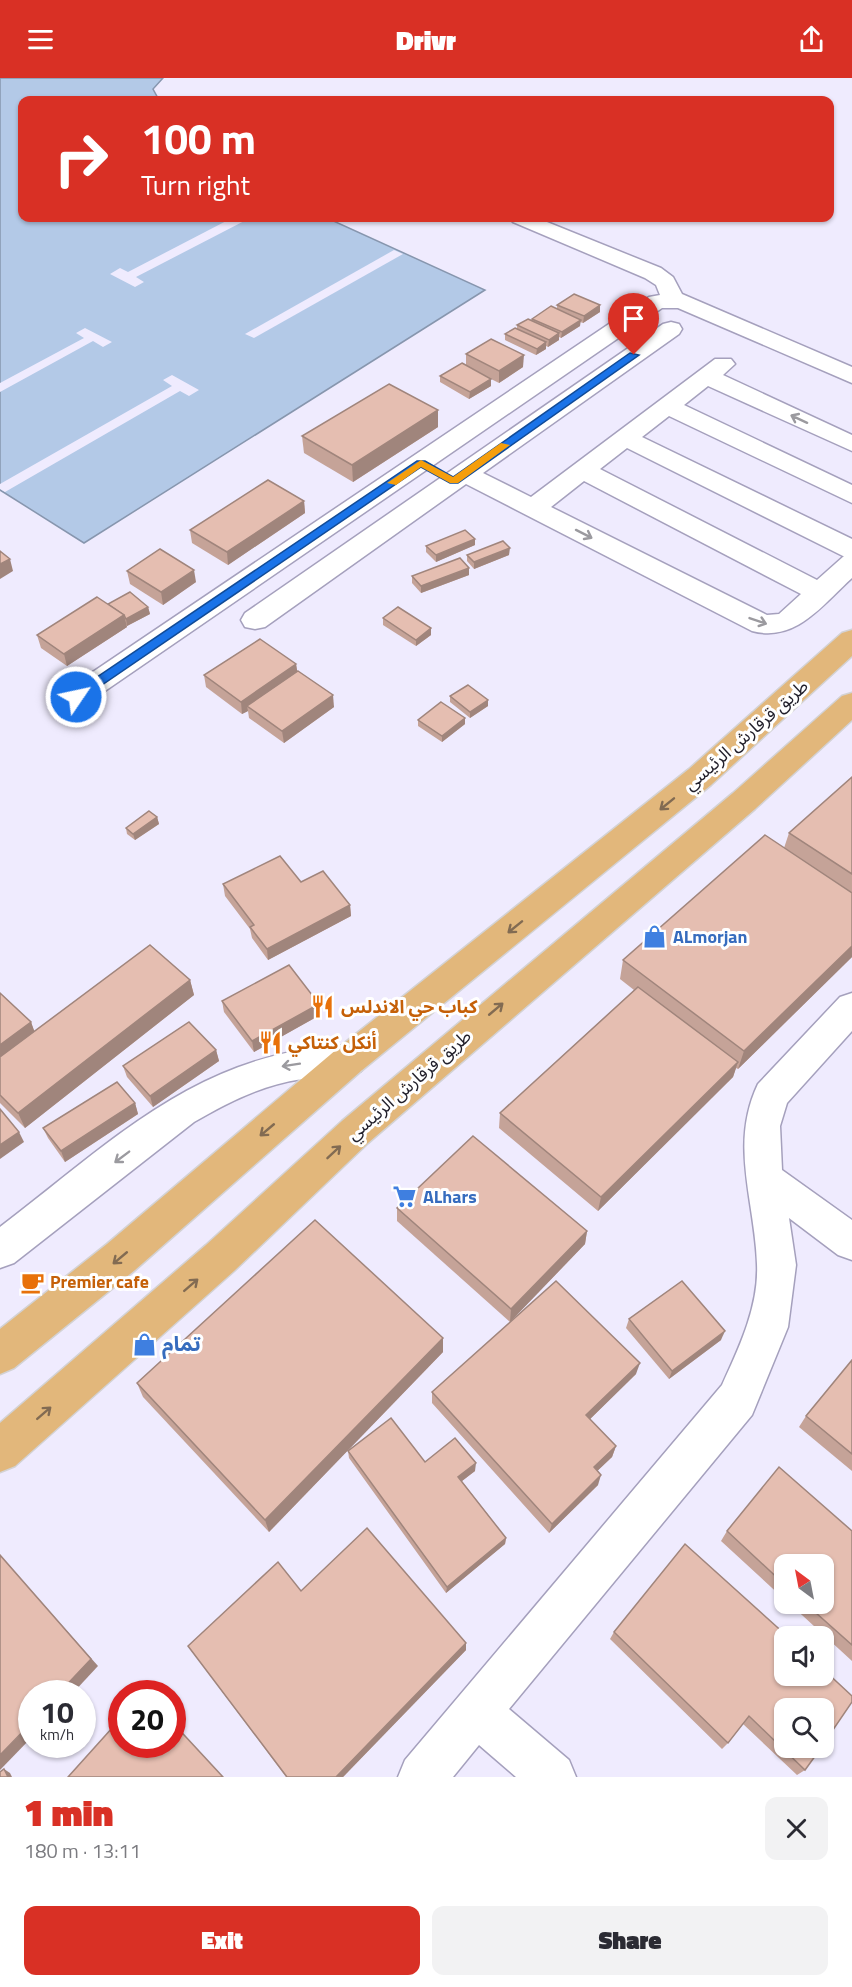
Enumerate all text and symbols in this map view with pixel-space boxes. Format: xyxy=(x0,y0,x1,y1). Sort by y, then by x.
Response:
text: Drivr xyxy=(396,19,456,60)
icon: menu xyxy=(24,23,57,56)
icon: share xyxy=(795,23,828,56)
text: 100 m xyxy=(141,106,256,170)
icon: right xyxy=(42,120,120,198)
text: Turn right xyxy=(141,164,250,205)
pin xyxy=(608,293,659,355)
icon: arrive xyxy=(617,302,650,335)
one-way arrow xyxy=(790,413,808,424)
one-way arrow xyxy=(574,529,592,540)
one-way arrow xyxy=(748,617,767,628)
position arrow xyxy=(44,665,108,729)
street label: طريق قرقارش الرئيسي xyxy=(677,673,814,797)
one-way arrow xyxy=(659,797,675,810)
one-way arrow xyxy=(507,920,523,933)
place label: ALmorjan xyxy=(673,923,748,950)
shop icon: ALmorjan xyxy=(642,924,668,950)
place label: كباب حي الاندلس xyxy=(341,993,478,1021)
restaurant icon: كباب حي الاندلس xyxy=(310,994,336,1020)
one-way arrow xyxy=(488,1003,504,1016)
street label: طريق قرقارش الرئيسي xyxy=(340,1023,477,1147)
place label: أنكل كنتاكي xyxy=(288,1029,377,1057)
restaurant icon: أنكل كنتاكي xyxy=(257,1030,283,1056)
one-way arrow xyxy=(282,1059,301,1070)
one-way arrow xyxy=(260,1123,275,1137)
one-way arrow xyxy=(326,1145,341,1159)
one-way arrow xyxy=(114,1150,130,1163)
place label: ALhars xyxy=(423,1183,477,1210)
supermarket icon: ALhars xyxy=(392,1184,418,1210)
one-way arrow xyxy=(113,1251,128,1265)
place label: Premier cafe xyxy=(50,1268,149,1295)
cafe icon: Premier cafe xyxy=(19,1269,45,1295)
one-way arrow xyxy=(183,1278,199,1291)
place label: تمام xyxy=(162,1327,201,1360)
shop icon: تمام xyxy=(131,1331,157,1357)
one-way arrow xyxy=(36,1406,51,1420)
north arrow xyxy=(774,1554,834,1614)
map controls xyxy=(774,1554,834,1758)
button: sound xyxy=(774,1626,834,1686)
speed limit sign: 20 xyxy=(108,1680,186,1758)
text: 10 xyxy=(40,1689,74,1735)
button: search xyxy=(774,1698,834,1758)
text: km/h xyxy=(40,1723,74,1746)
text: 1 min xyxy=(24,1785,113,1840)
button: close xyxy=(765,1797,828,1860)
text: 180 m · 13:11 xyxy=(24,1835,141,1866)
button: Exit xyxy=(24,1906,420,1975)
button: Share xyxy=(432,1906,828,1975)

